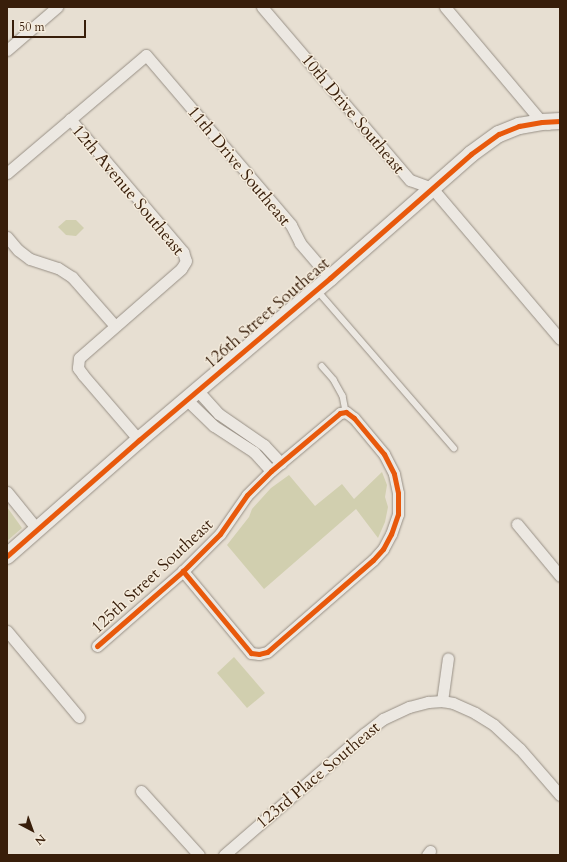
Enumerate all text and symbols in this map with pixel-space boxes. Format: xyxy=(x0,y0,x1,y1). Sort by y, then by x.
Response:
scale bar xyxy=(14,12,88,38)
text: 50 m xyxy=(19,19,45,35)
street label: 10th Drive Southeast xyxy=(297,50,409,178)
street label: 11th Drive Southeast xyxy=(183,102,295,230)
street label: 12th Avenue Southeast xyxy=(67,121,189,259)
street label: 126th Street Southeast xyxy=(200,253,334,373)
street label: 125th Street Southeast xyxy=(87,514,217,638)
street label: 123rd Place Southeast xyxy=(252,717,384,833)
north arrow xyxy=(12,810,52,850)
text: N xyxy=(32,831,49,848)

